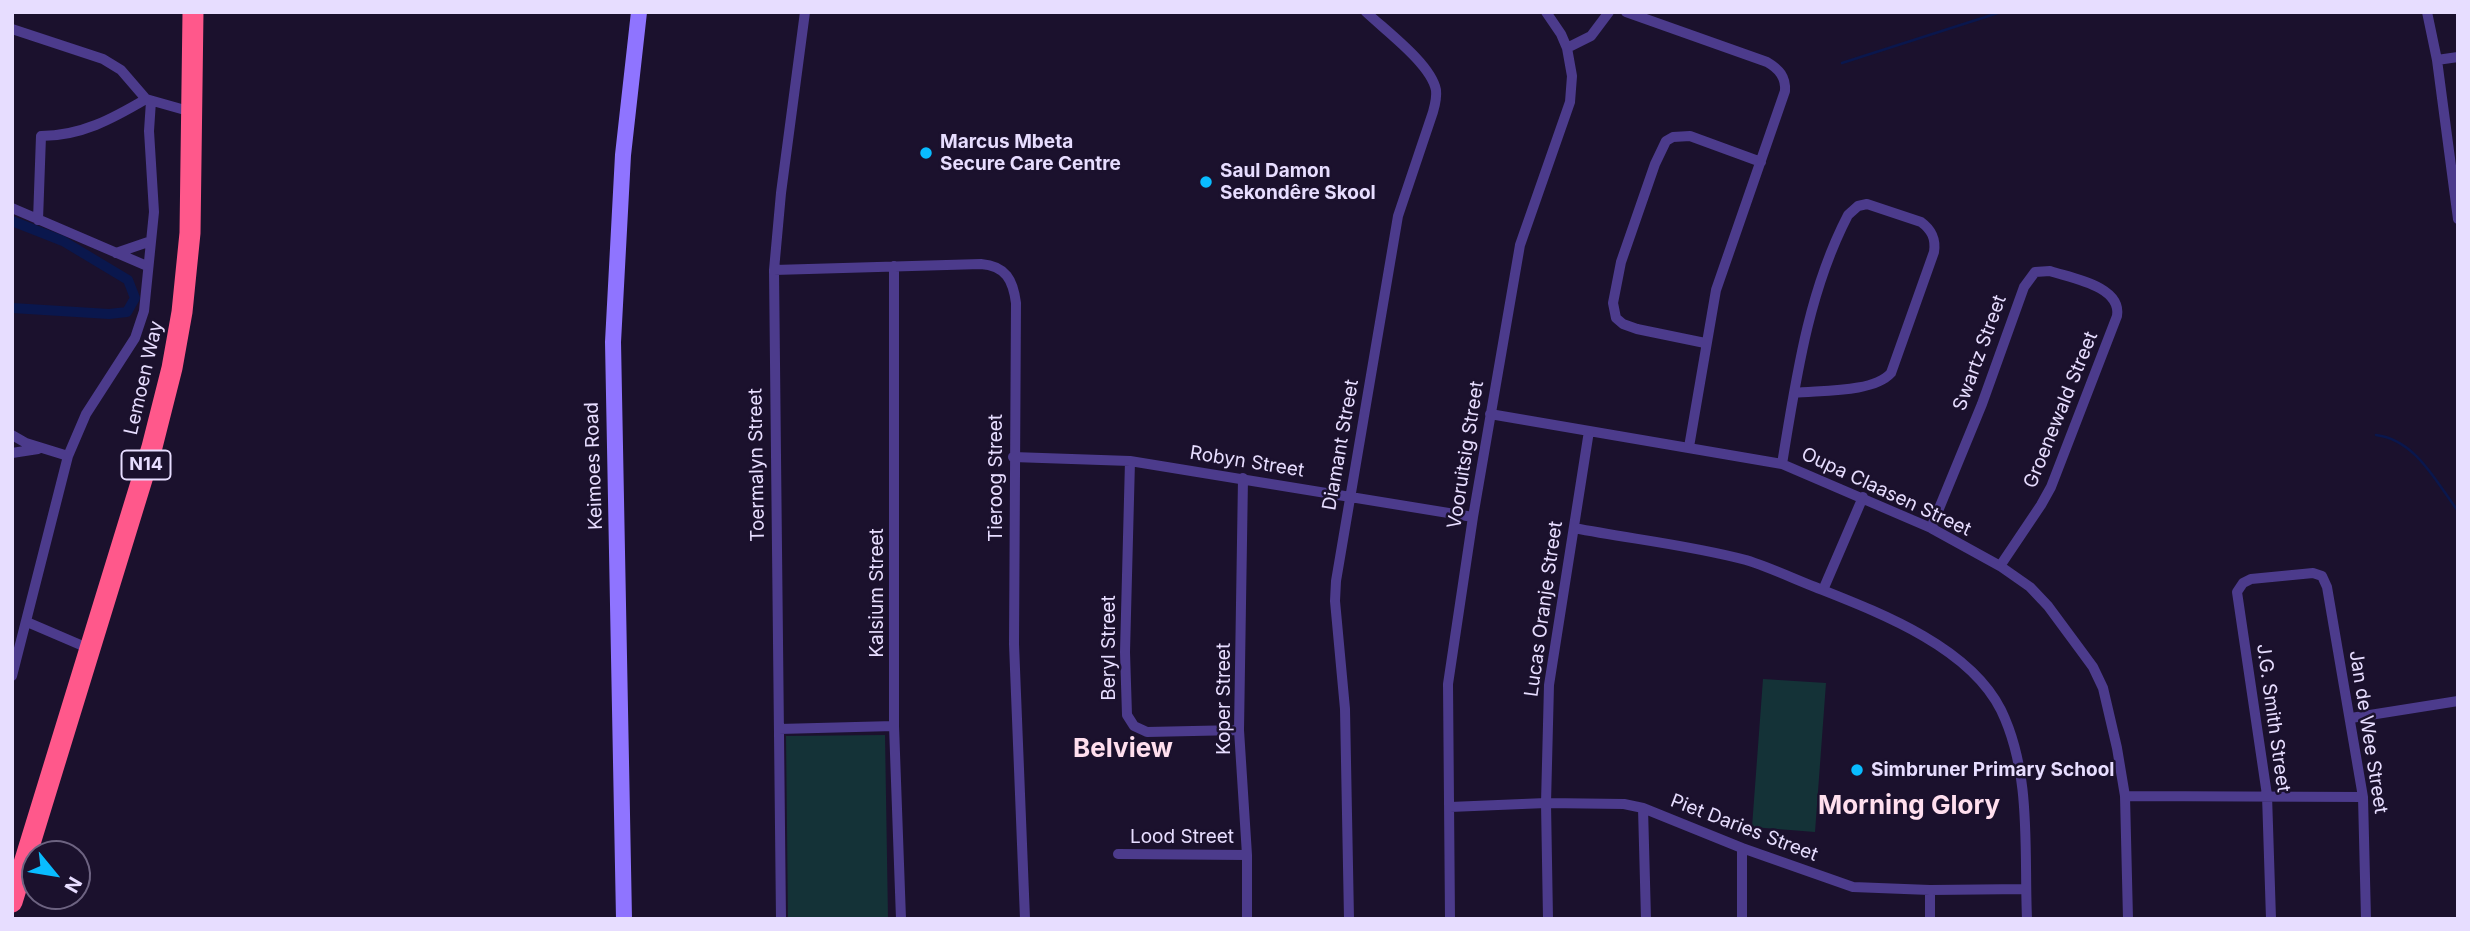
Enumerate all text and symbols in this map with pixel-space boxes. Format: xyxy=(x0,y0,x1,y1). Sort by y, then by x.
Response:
place label: Marcus Mbeta Secure Care Centre xyxy=(940,131,1121,175)
marker: Marcus Mbeta Secure Care Centre xyxy=(918,145,934,161)
place label: Saul Damon Sekondêre Skool xyxy=(1220,160,1376,204)
marker: Saul Damon Sekondêre Skool xyxy=(1198,174,1214,190)
street label: Swartz Street xyxy=(1949,292,2011,414)
street label: Lemoen Way xyxy=(120,319,168,437)
street label: Groenewald Street xyxy=(2019,328,2103,492)
street label: Diamant Street xyxy=(1318,378,1364,512)
street label: Vooruitsig Street xyxy=(1443,380,1489,530)
street label: Toermalyn Street xyxy=(744,388,770,542)
street label: Keimoes Road xyxy=(580,402,608,530)
street label: Tieroog Street xyxy=(985,414,1007,542)
street label: Robyn Street xyxy=(1188,442,1306,482)
street label: Oupa Claasen Street xyxy=(1797,443,1975,541)
road number: N14 xyxy=(122,450,170,480)
street label: Lucas Oranje Street xyxy=(1520,520,1568,698)
street label: Kalsium Street xyxy=(866,528,888,658)
street label: Beryl Street xyxy=(1098,595,1120,701)
street label: J.G. Smith Street xyxy=(2251,642,2295,794)
street label: Koper Street xyxy=(1213,643,1235,755)
street label: Jan de Wee Street xyxy=(2344,649,2392,815)
district label: Belview xyxy=(1073,733,1173,765)
place label: Simbruner Primary School xyxy=(1871,759,2114,781)
marker: Simbruner Primary School xyxy=(1849,762,1865,778)
street label: Piet Daries Street xyxy=(1667,789,1821,867)
district label: Morning Glory xyxy=(1818,790,2000,822)
street label: Lood Street xyxy=(1130,826,1234,848)
north arrow xyxy=(21,840,91,910)
text: N xyxy=(59,873,86,897)

